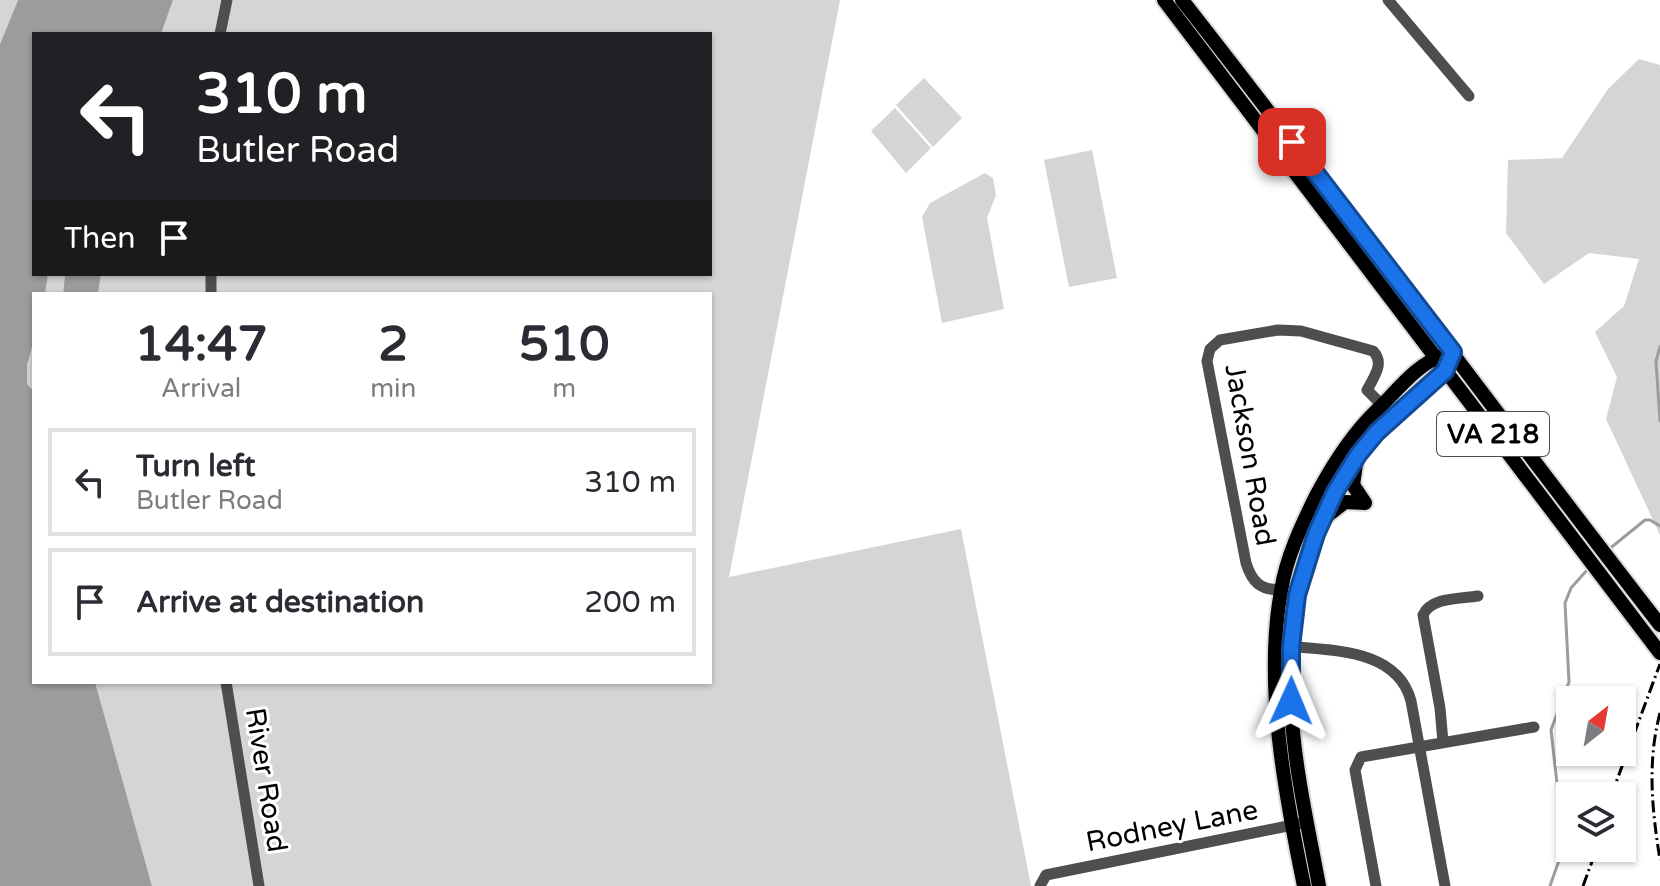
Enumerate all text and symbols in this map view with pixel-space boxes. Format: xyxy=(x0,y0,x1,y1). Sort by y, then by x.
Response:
text: 310 m xyxy=(196,61,367,128)
icon: left xyxy=(64,64,168,168)
pin xyxy=(1258,108,1326,176)
icon: arrive xyxy=(1270,120,1314,164)
text: Butler Road xyxy=(196,129,399,172)
icon: arrive xyxy=(152,216,196,260)
text: Then xyxy=(64,220,136,257)
text: 14:47 xyxy=(135,316,268,374)
text: 2 xyxy=(378,316,408,374)
text: 510 xyxy=(519,316,609,374)
street label: Jackson Road xyxy=(1217,361,1283,549)
text: Arrival xyxy=(161,373,241,404)
text: min xyxy=(370,373,416,404)
text: m xyxy=(552,373,576,404)
road number: VA 218 xyxy=(1437,412,1549,456)
text: Turn left xyxy=(136,448,255,485)
icon: left xyxy=(68,460,112,504)
text: 310 m xyxy=(584,464,676,501)
text: Butler Road xyxy=(136,485,283,516)
icon: arrive xyxy=(68,580,112,624)
text: Arrive at destination xyxy=(136,584,424,621)
text: 200 m xyxy=(584,584,676,621)
position arrow xyxy=(1249,659,1333,743)
north arrow xyxy=(1556,686,1636,766)
map controls xyxy=(1556,686,1636,862)
street label: River Road xyxy=(238,705,294,855)
button: layers xyxy=(1556,782,1636,862)
street label: Rodney Lane xyxy=(1083,793,1261,859)

